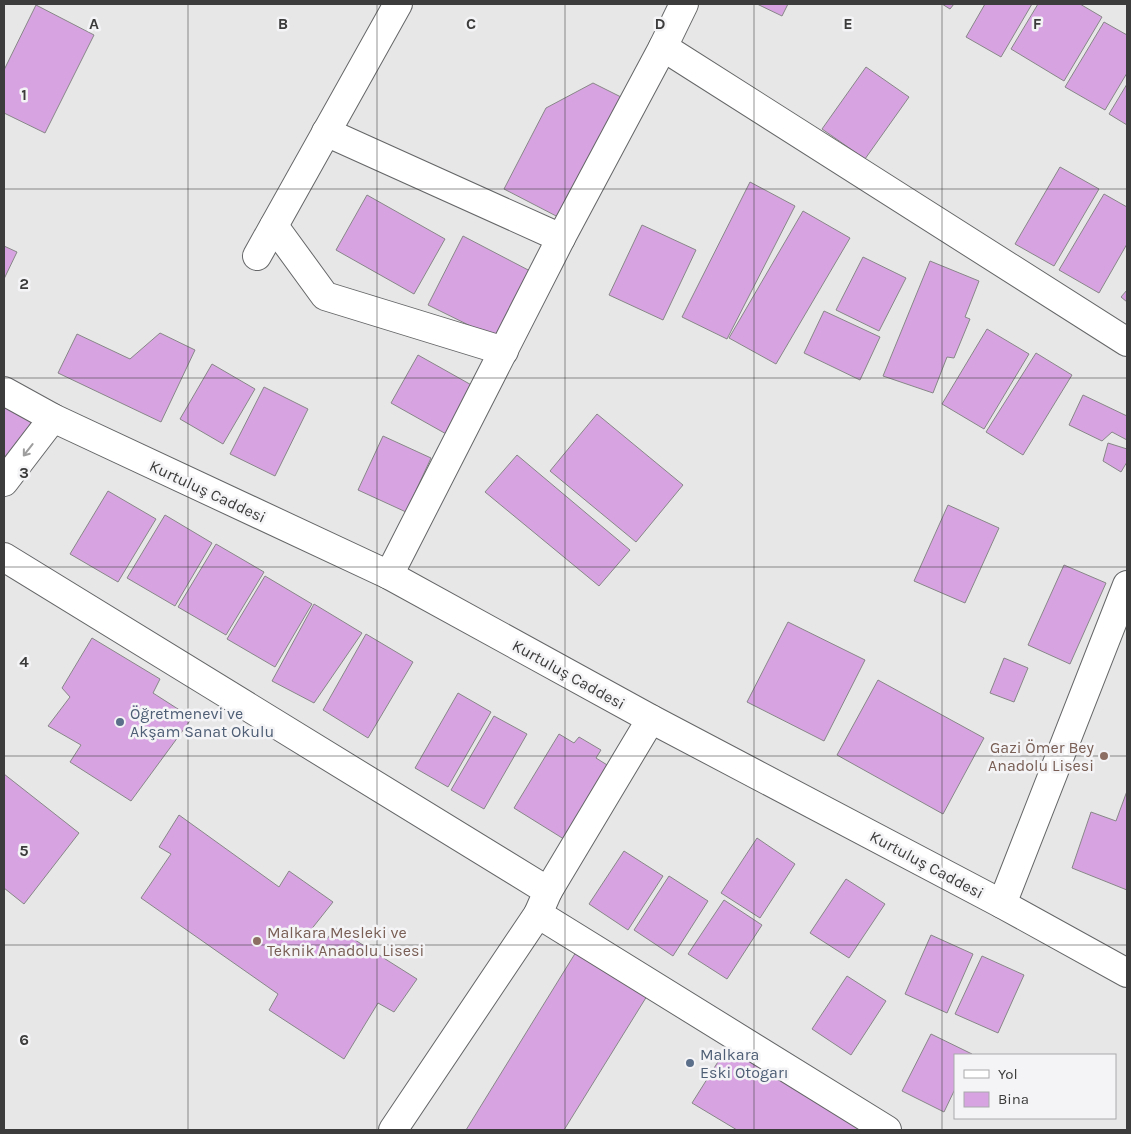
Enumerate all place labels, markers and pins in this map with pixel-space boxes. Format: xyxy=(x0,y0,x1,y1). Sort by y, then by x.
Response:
place label: Öğretmenevi ve Akşam Sanat Okulu xyxy=(130,704,274,741)
marker: Öğretmenevi ve Akşam Sanat Okulu xyxy=(114,716,126,728)
place label: Gazi Ömer Bey Anadolu Lisesi xyxy=(988,738,1095,775)
marker: Gazi Ömer Bey Anadolu Lisesi xyxy=(1098,750,1110,762)
place label: Malkara Mesleki ve Teknik Anadolu Lisesi xyxy=(267,923,424,960)
marker: Malkara Mesleki ve Teknik Anadolu Lisesi xyxy=(251,935,263,947)
place label: Malkara Eski Otogarı xyxy=(700,1045,788,1082)
marker: Malkara Eski Otogarı xyxy=(684,1057,696,1069)

